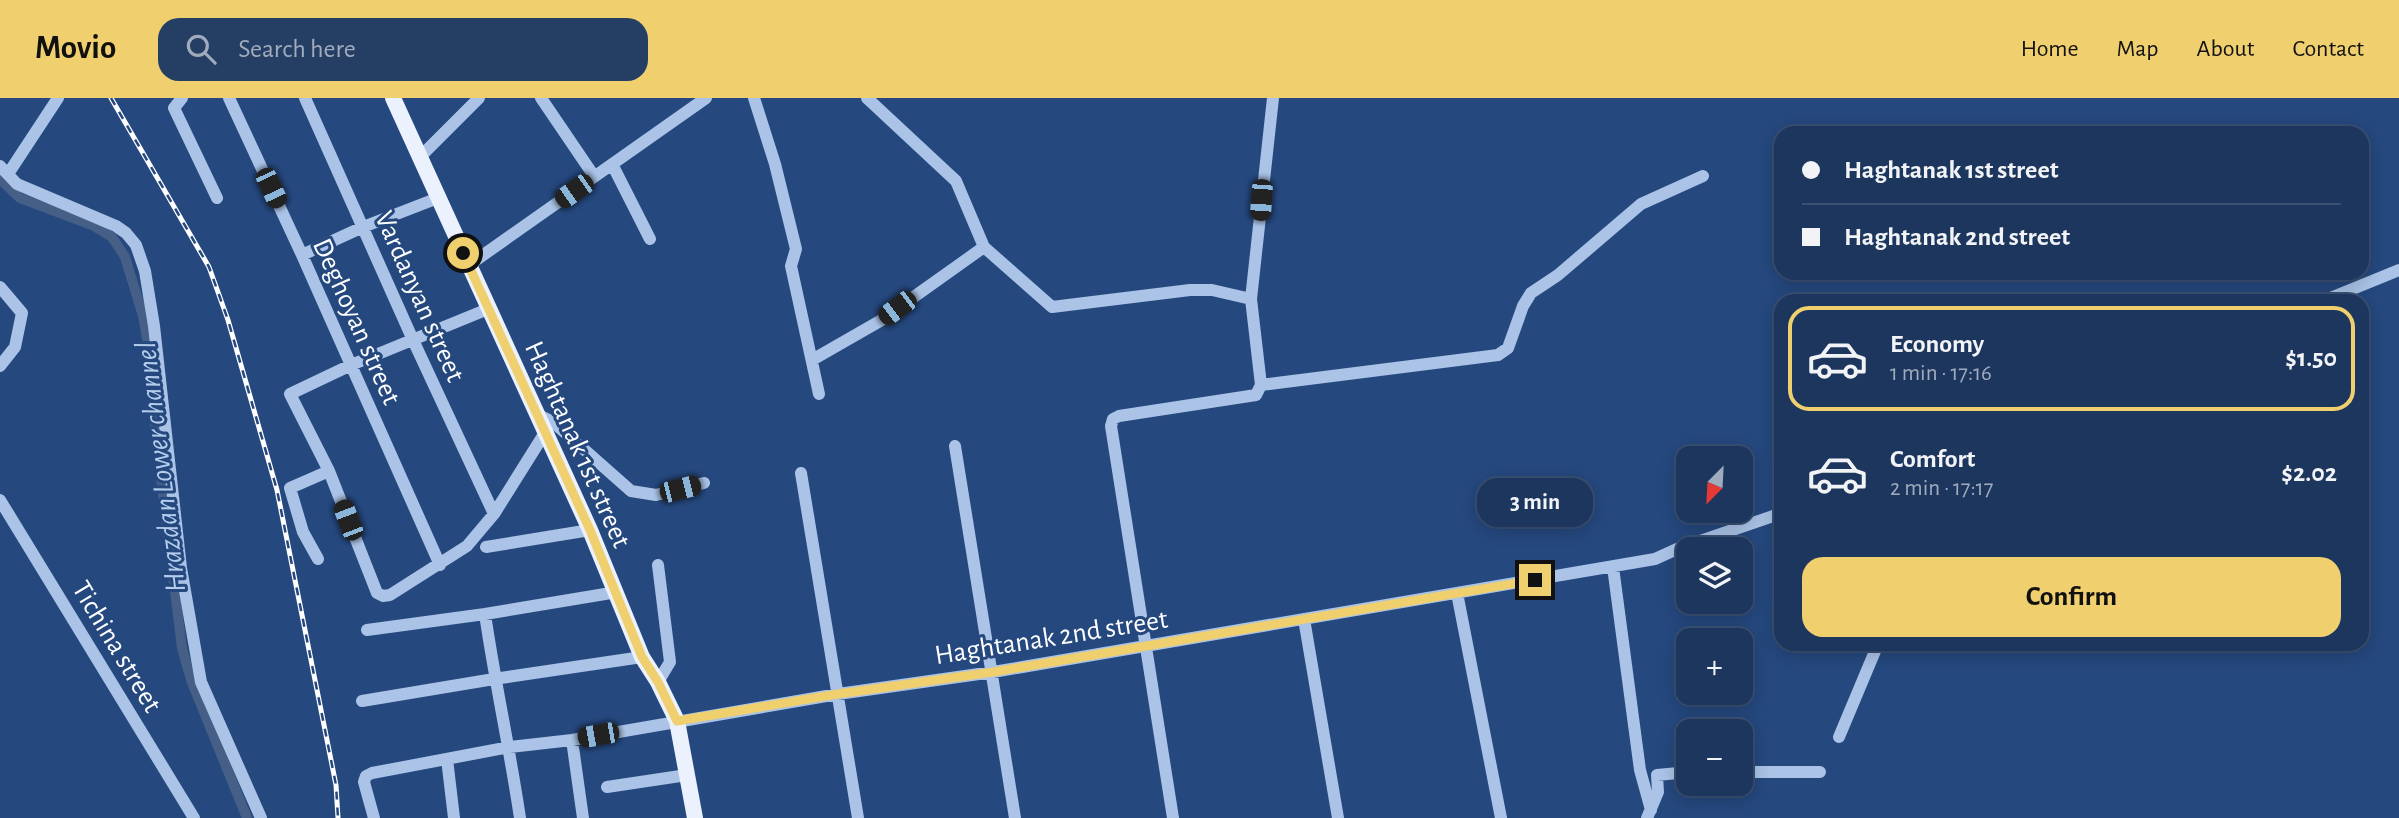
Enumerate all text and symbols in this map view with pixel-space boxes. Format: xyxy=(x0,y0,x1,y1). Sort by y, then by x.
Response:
search box xyxy=(158,18,648,81)
icon: search xyxy=(182,30,220,68)
text: Movio xyxy=(35,32,116,65)
text: Search here xyxy=(238,36,356,62)
text: Home xyxy=(2021,37,2079,61)
text: Map xyxy=(2117,37,2159,61)
text: About xyxy=(2197,37,2254,61)
text: Contact xyxy=(2292,37,2364,61)
text: Haghtanak 1st street xyxy=(1844,157,2058,183)
car xyxy=(253,165,290,211)
car xyxy=(551,170,598,212)
car xyxy=(1250,178,1273,222)
street label: Vardanyan street xyxy=(369,207,469,386)
text: Haghtanak 2nd street xyxy=(1844,224,2070,250)
street label: Deghoyan street xyxy=(307,235,405,409)
route start xyxy=(447,237,479,269)
car xyxy=(874,287,921,329)
icon: car xyxy=(1806,327,1869,390)
text: Economy xyxy=(1890,331,1984,357)
street label: Haghtanak 1st street xyxy=(519,337,635,552)
water label: Hrazdan Lower channel xyxy=(131,340,191,594)
text: $1.50 xyxy=(2285,345,2337,371)
text: 1 min · 17:16 xyxy=(1890,362,1992,385)
icon: car xyxy=(1806,442,1869,505)
north arrow xyxy=(1676,446,1754,523)
map controls xyxy=(1676,446,1753,796)
text: Comfort xyxy=(1890,446,1975,472)
text: $2.02 xyxy=(2281,460,2337,486)
car xyxy=(658,474,703,504)
text: 2 min · 17:17 xyxy=(1890,477,1993,500)
callout: 3 min xyxy=(1477,478,1593,528)
text: 3 min xyxy=(1510,491,1560,514)
car xyxy=(331,497,366,543)
button: layers xyxy=(1676,537,1753,614)
button: Confirm xyxy=(1802,557,2341,637)
route end xyxy=(1519,564,1551,596)
street label: Tichina street xyxy=(66,577,166,718)
street label: Haghtanak 2nd street xyxy=(933,606,1170,670)
button: + xyxy=(1676,628,1753,705)
button: − xyxy=(1676,719,1753,796)
car xyxy=(576,721,621,749)

